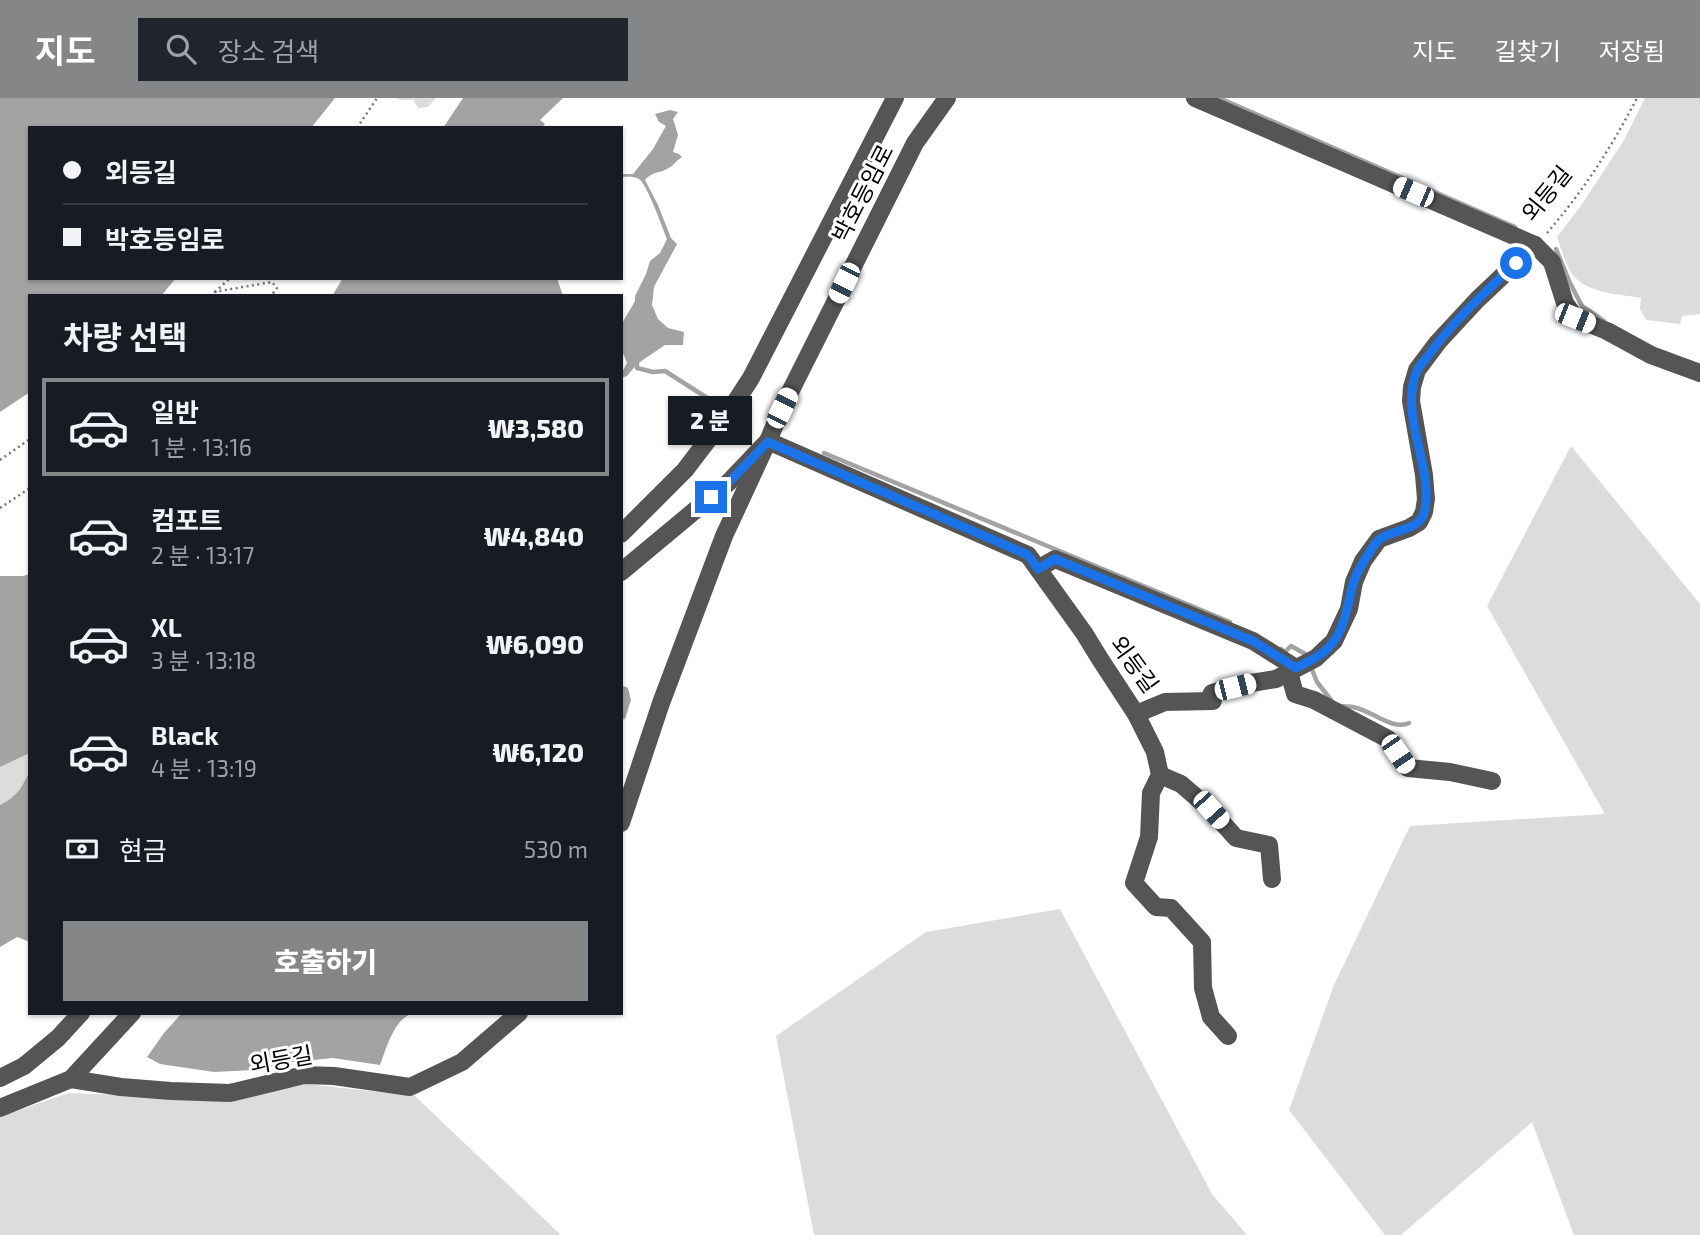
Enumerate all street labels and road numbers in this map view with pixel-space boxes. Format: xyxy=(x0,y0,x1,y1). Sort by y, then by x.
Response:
street label: 박호등임로 xyxy=(826,140,898,246)
street label: 외등길 xyxy=(1515,160,1577,226)
street label: 외등길 xyxy=(1105,630,1165,698)
street label: 외등길 xyxy=(247,1040,315,1078)

